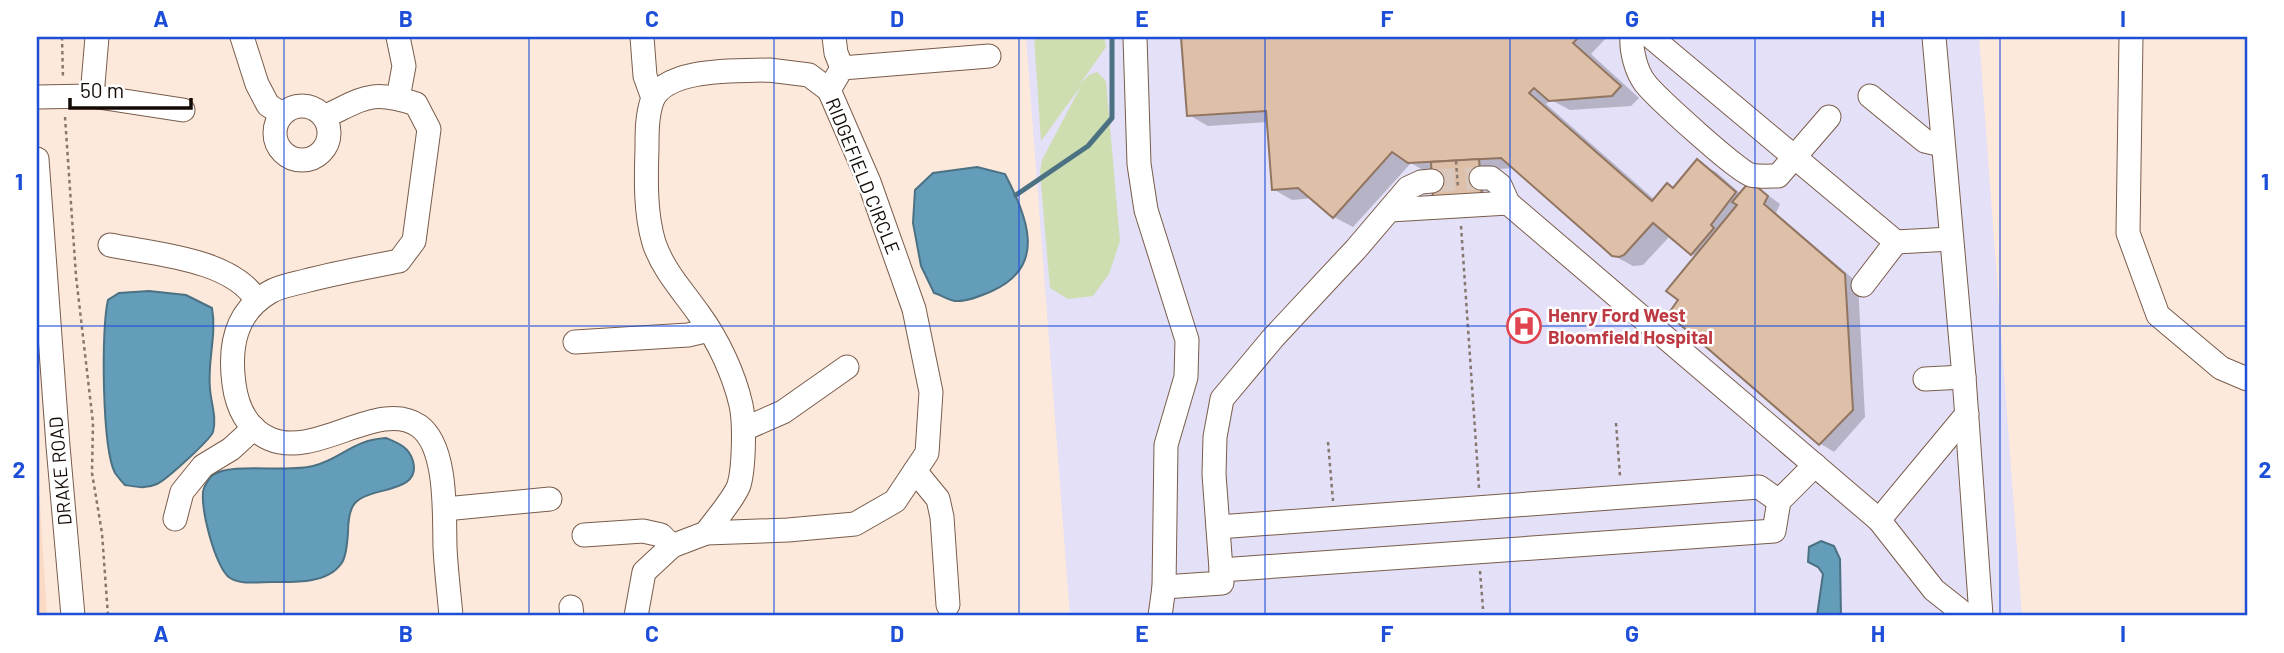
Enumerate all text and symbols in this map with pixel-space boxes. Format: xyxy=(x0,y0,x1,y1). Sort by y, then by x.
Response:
text: A xyxy=(153,4,169,32)
text: B xyxy=(399,4,413,32)
text: C xyxy=(645,4,659,32)
text: D xyxy=(890,4,904,32)
text: E xyxy=(1135,4,1149,32)
text: F xyxy=(1381,4,1394,32)
text: G xyxy=(1625,4,1639,32)
text: H xyxy=(1871,4,1885,32)
text: I xyxy=(2120,4,2126,32)
scale bar xyxy=(70,66,191,110)
text: 50 m xyxy=(80,77,124,102)
street label: RIDGEFIELD CIRCLE xyxy=(822,94,905,257)
text: 1 xyxy=(15,167,23,195)
text: 1 xyxy=(2261,167,2269,195)
place label: Henry Ford West Bloomfield Hospital xyxy=(1548,303,1713,348)
hospital icon: Henry Ford West Bloomfield Hospital xyxy=(1505,307,1543,345)
street label: DRAKE ROAD xyxy=(43,416,76,526)
text: 2 xyxy=(13,455,25,483)
text: 2 xyxy=(2259,455,2271,483)
text: A xyxy=(153,619,169,647)
text: B xyxy=(399,619,413,647)
text: C xyxy=(645,619,659,647)
text: D xyxy=(890,619,904,647)
text: E xyxy=(1135,619,1149,647)
text: F xyxy=(1381,619,1394,647)
text: G xyxy=(1625,619,1639,647)
text: H xyxy=(1871,619,1885,647)
text: I xyxy=(2120,619,2126,647)

